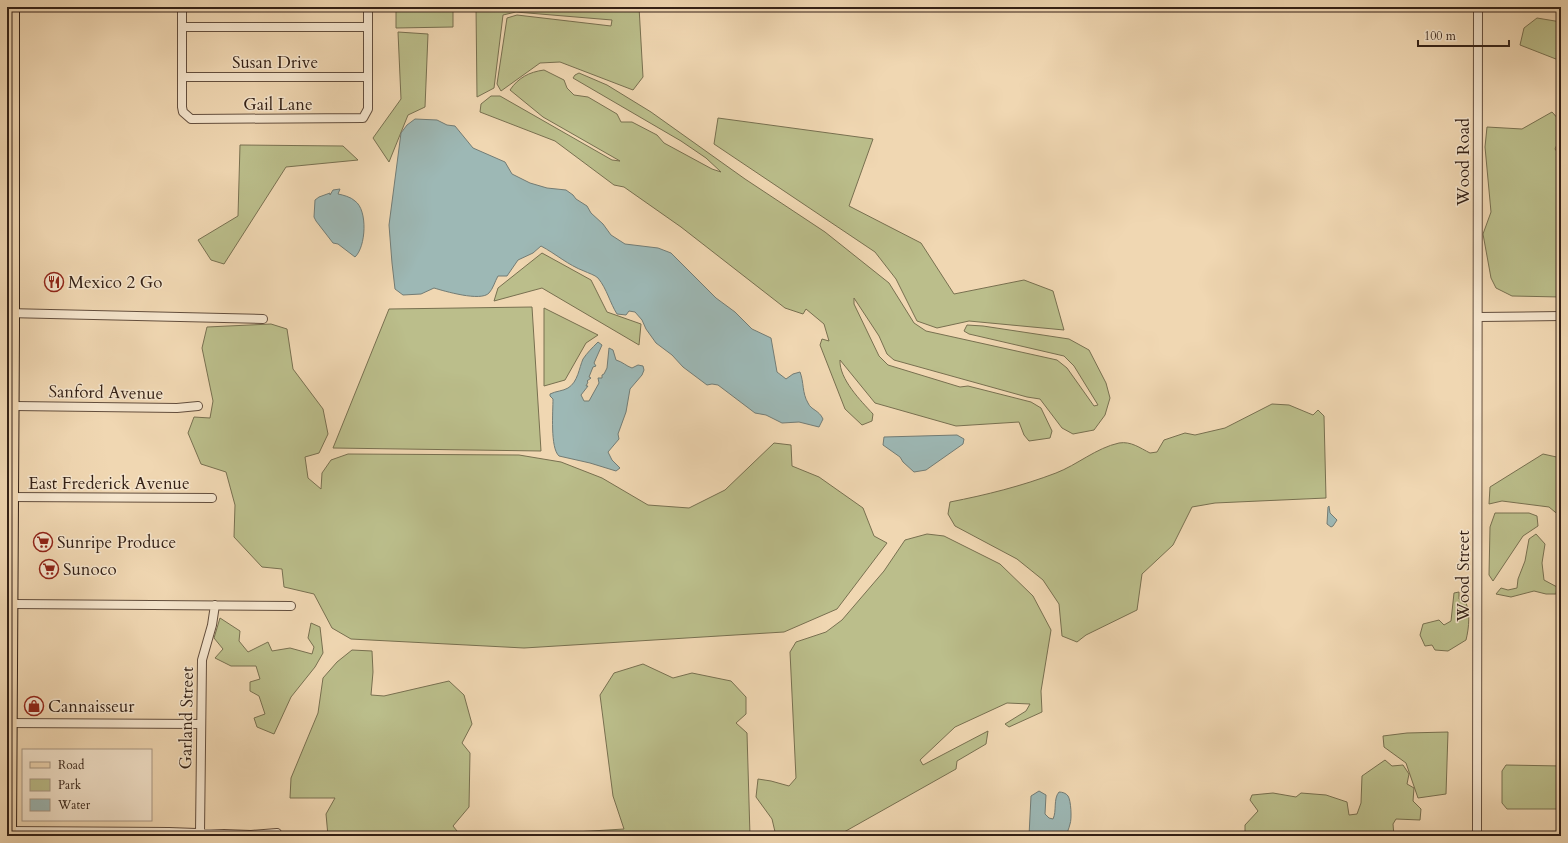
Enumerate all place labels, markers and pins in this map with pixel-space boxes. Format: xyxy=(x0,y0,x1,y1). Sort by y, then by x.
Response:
restaurant icon: Mexico 2 Go xyxy=(43,271,65,293)
place label: Mexico 2 Go xyxy=(68,271,162,294)
supermarket icon: Sunripe Produce xyxy=(32,531,54,553)
place label: Sunripe Produce xyxy=(57,531,176,554)
supermarket icon: Sunoco xyxy=(38,558,60,580)
place label: Sunoco xyxy=(63,558,117,581)
shop icon: Cannaisseur xyxy=(23,695,45,717)
place label: Cannaisseur xyxy=(48,695,135,718)

